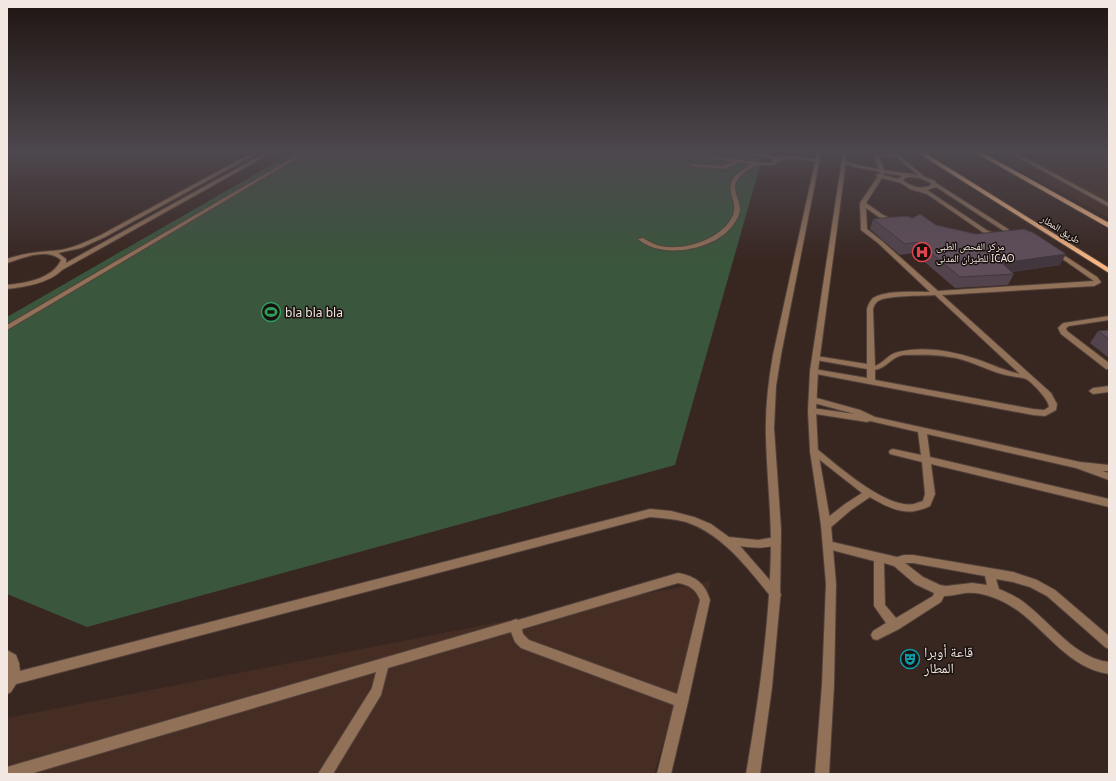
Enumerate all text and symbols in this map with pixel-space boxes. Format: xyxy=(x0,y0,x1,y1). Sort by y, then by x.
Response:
street label: طريق المطار xyxy=(1038,211,1084,247)
place label: مركز الفحص الطبى للطيران المدنى ICAO xyxy=(936,239,1015,265)
hospital icon: مركز الفحص الطبى للطيران المدنى ICAO xyxy=(911,241,933,263)
sports icon: bla bla bla xyxy=(260,301,282,323)
place label: bla bla bla xyxy=(285,304,343,321)
place label: قاعة أوبرا المطار xyxy=(923,642,973,677)
theatre icon: قاعة أوبرا المطار xyxy=(899,648,921,670)

